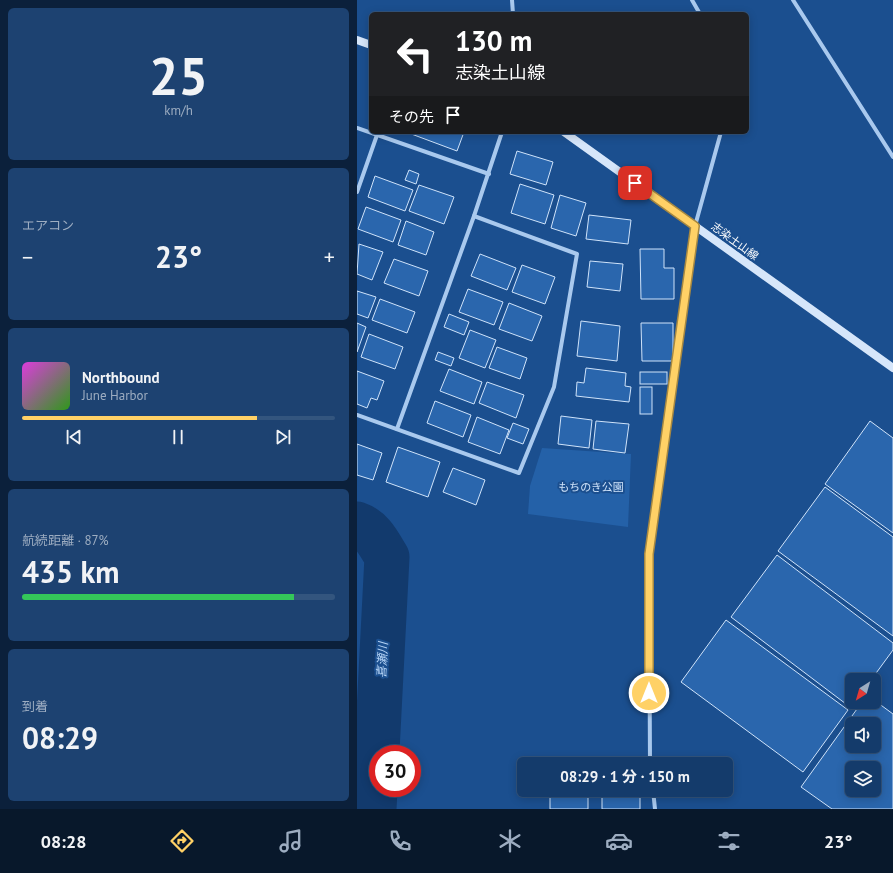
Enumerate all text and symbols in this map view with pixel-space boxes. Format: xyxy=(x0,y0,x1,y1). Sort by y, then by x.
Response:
text: 130 m xyxy=(455,22,532,59)
icon: left xyxy=(389,28,441,80)
text: 25 xyxy=(149,42,208,109)
text: 志染土山線 xyxy=(455,61,545,84)
text: km/h xyxy=(164,102,193,119)
icon: arrive xyxy=(442,104,464,126)
text: その先 xyxy=(389,107,434,126)
pin xyxy=(618,166,652,200)
icon: arrive xyxy=(624,172,646,194)
text: エアコン xyxy=(22,217,74,234)
street label: 志染土山線 xyxy=(709,219,761,263)
text: 23° xyxy=(155,237,202,276)
text: − xyxy=(22,243,33,271)
text: + xyxy=(324,243,335,271)
text: Northbound xyxy=(82,368,159,387)
text: June Harbor xyxy=(82,387,148,404)
icon: previous xyxy=(63,426,85,448)
icon: pause xyxy=(167,426,189,448)
icon: next xyxy=(272,426,294,448)
park label: もちのき公園 xyxy=(558,480,624,494)
text: 航続距離 · 87% xyxy=(22,532,109,549)
text: 435 km xyxy=(22,552,120,591)
water label: 喜瀬川 xyxy=(374,640,391,678)
position arrow xyxy=(628,672,670,714)
north arrow xyxy=(845,673,881,709)
map controls xyxy=(845,673,881,797)
text: 到着 xyxy=(22,698,48,715)
button: sound xyxy=(845,717,881,753)
text: 08:29 xyxy=(22,718,98,757)
speed limit sign: 30 xyxy=(369,745,421,797)
button: layers xyxy=(845,761,881,797)
text: 08:29 · 1 分 · 150 m xyxy=(560,767,690,786)
icon: directions xyxy=(168,827,196,855)
icon: music xyxy=(277,827,305,855)
icon: phone xyxy=(386,827,414,855)
icon: climate xyxy=(496,827,524,855)
icon: car xyxy=(605,827,633,855)
icon: filters xyxy=(715,827,743,855)
text: 08:28 xyxy=(41,830,86,853)
text: 23° xyxy=(824,830,852,853)

